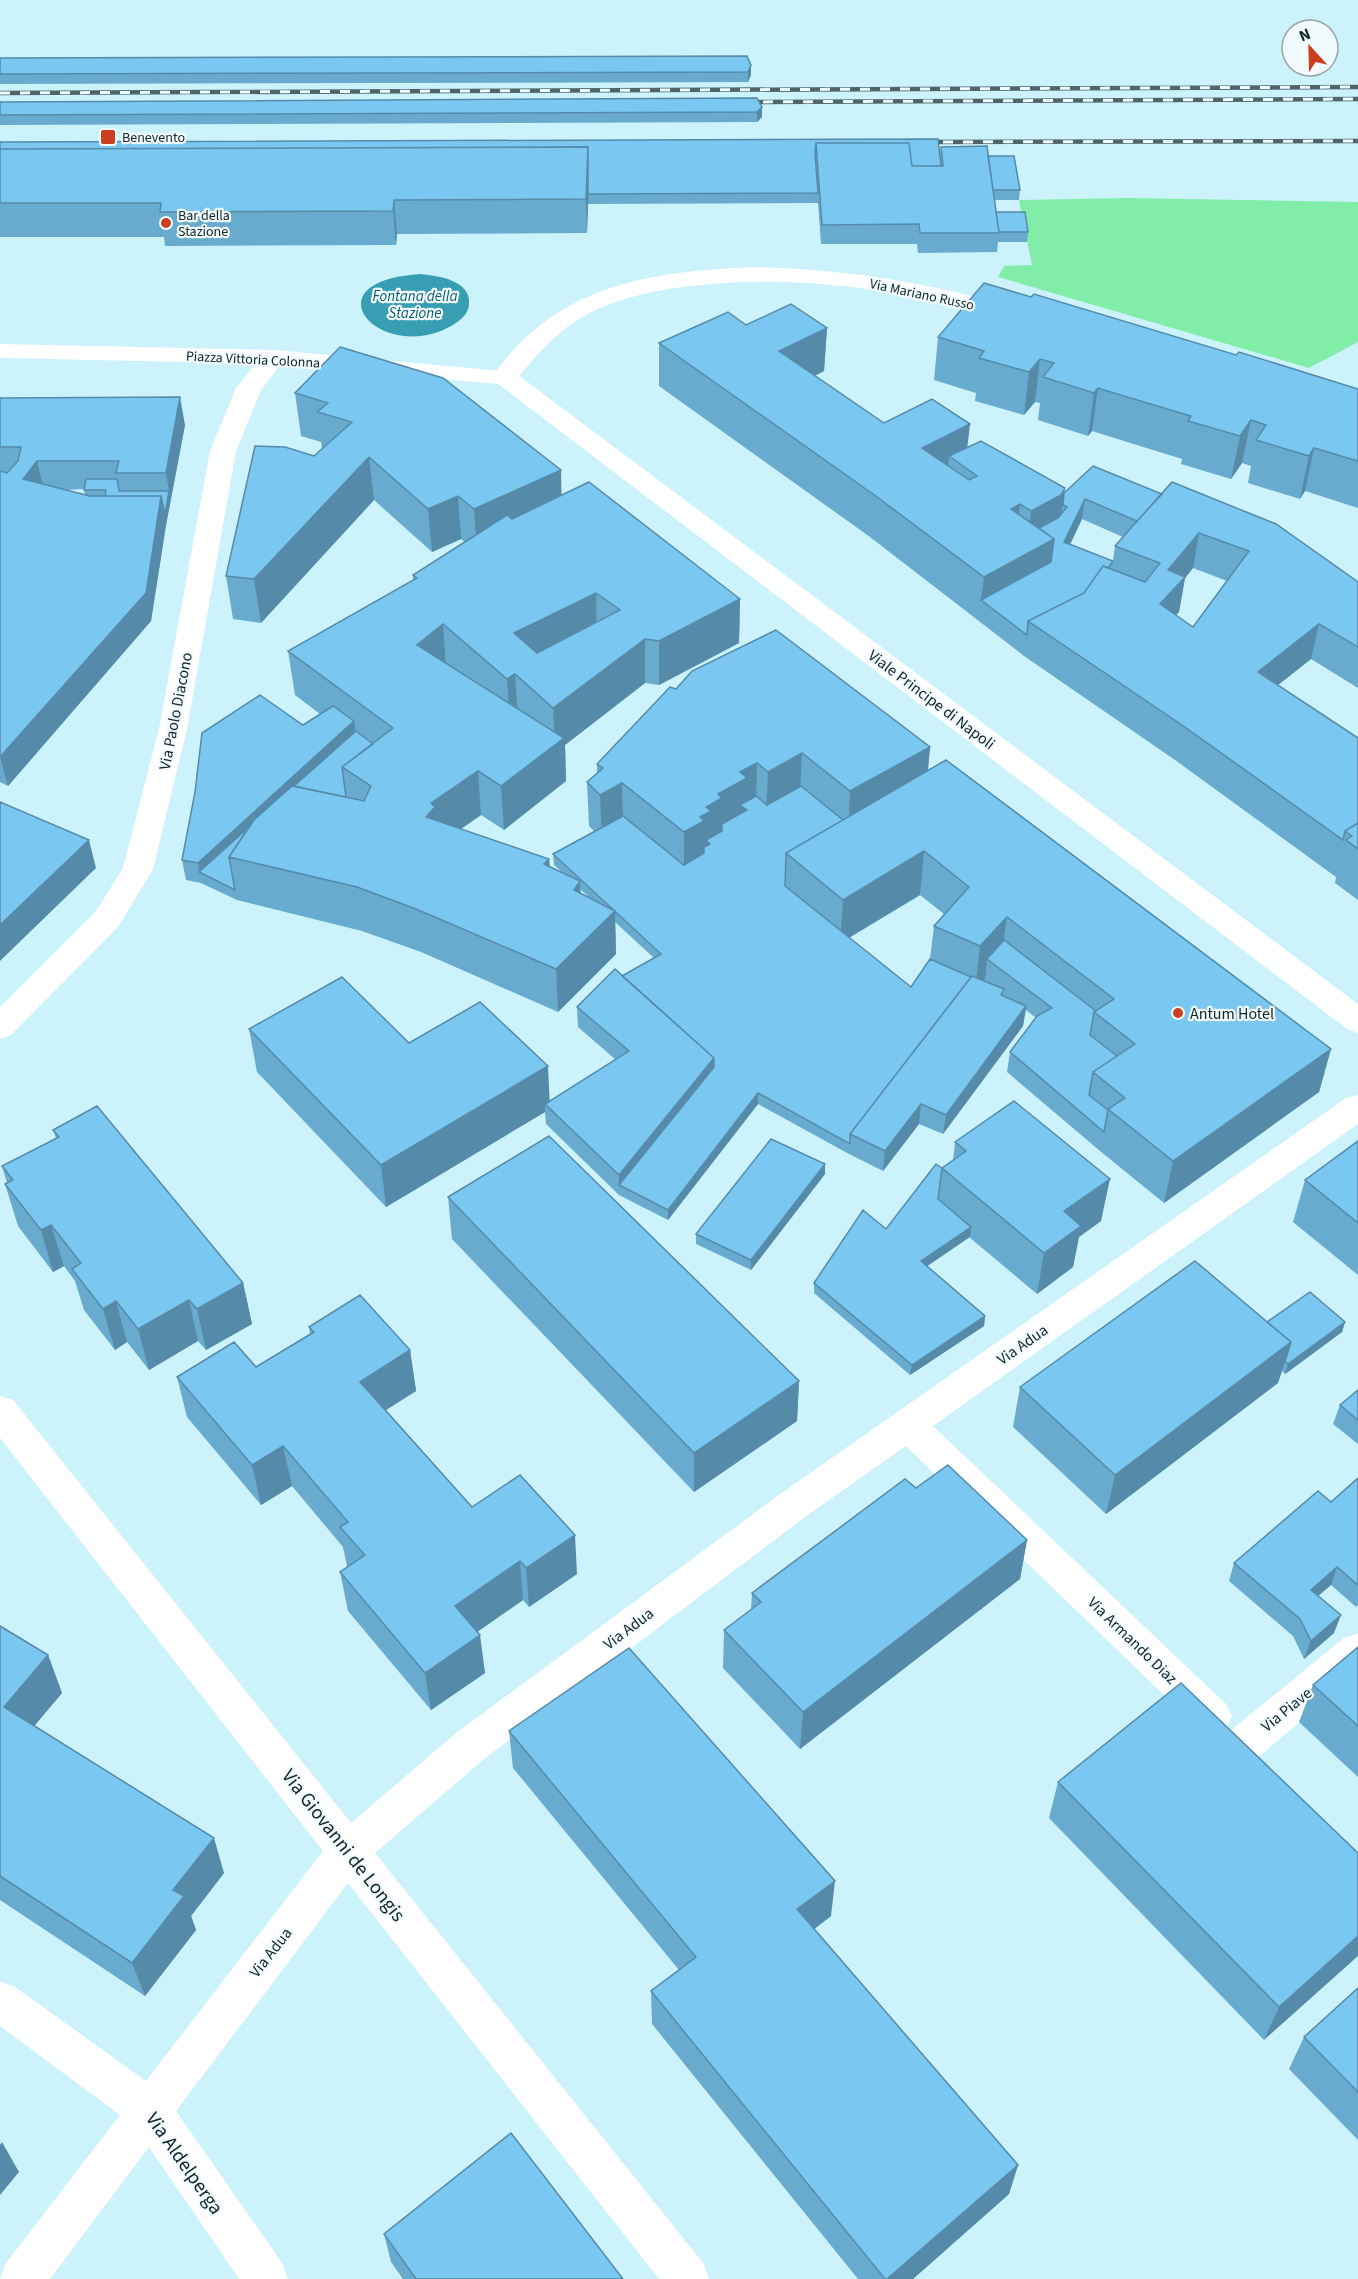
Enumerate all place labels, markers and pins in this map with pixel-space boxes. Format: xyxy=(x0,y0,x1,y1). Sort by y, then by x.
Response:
marker: Benevento xyxy=(99,128,117,146)
place label: Benevento xyxy=(122,128,185,148)
place label: Bar della Stazione xyxy=(178,206,230,242)
marker: Bar della Stazione xyxy=(159,216,173,230)
place label: Antum Hotel xyxy=(1190,1003,1274,1025)
marker: Antum Hotel xyxy=(1171,1006,1185,1020)

